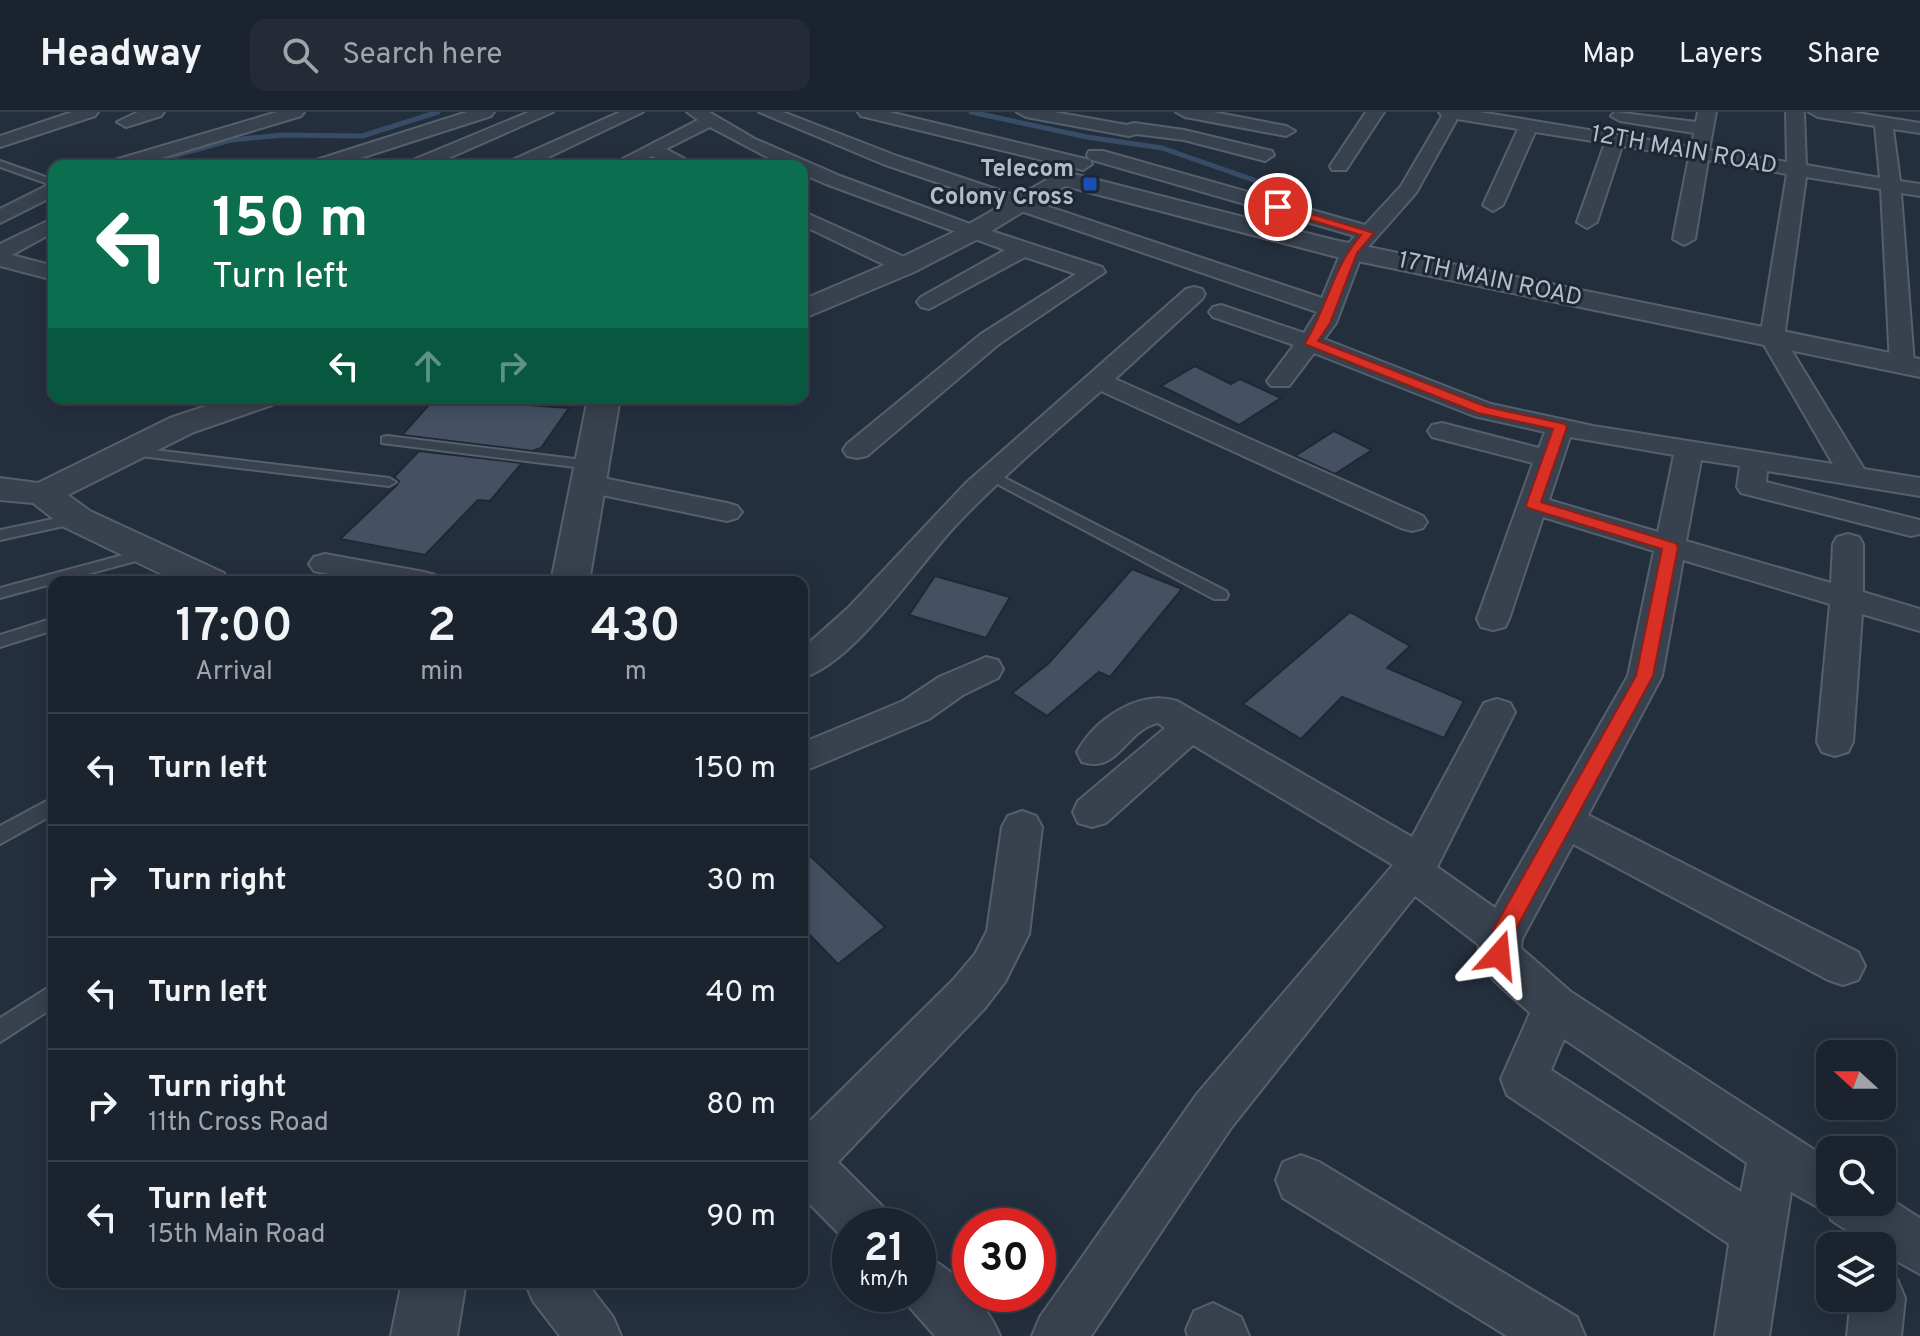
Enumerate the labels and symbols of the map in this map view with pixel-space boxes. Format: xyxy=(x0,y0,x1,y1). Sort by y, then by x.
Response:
street label: 12TH MAIN ROAD xyxy=(1589,120,1779,182)
place label: Telecom Colony Cross xyxy=(929,155,1074,213)
pin xyxy=(1244,173,1312,241)
marker: Telecom Colony Cross xyxy=(1081,175,1099,193)
street label: 17TH MAIN ROAD xyxy=(1395,246,1585,314)
position arrow xyxy=(1457,913,1541,997)
north arrow xyxy=(1816,1040,1896,1120)
speed limit sign: 30 xyxy=(952,1208,1056,1312)

